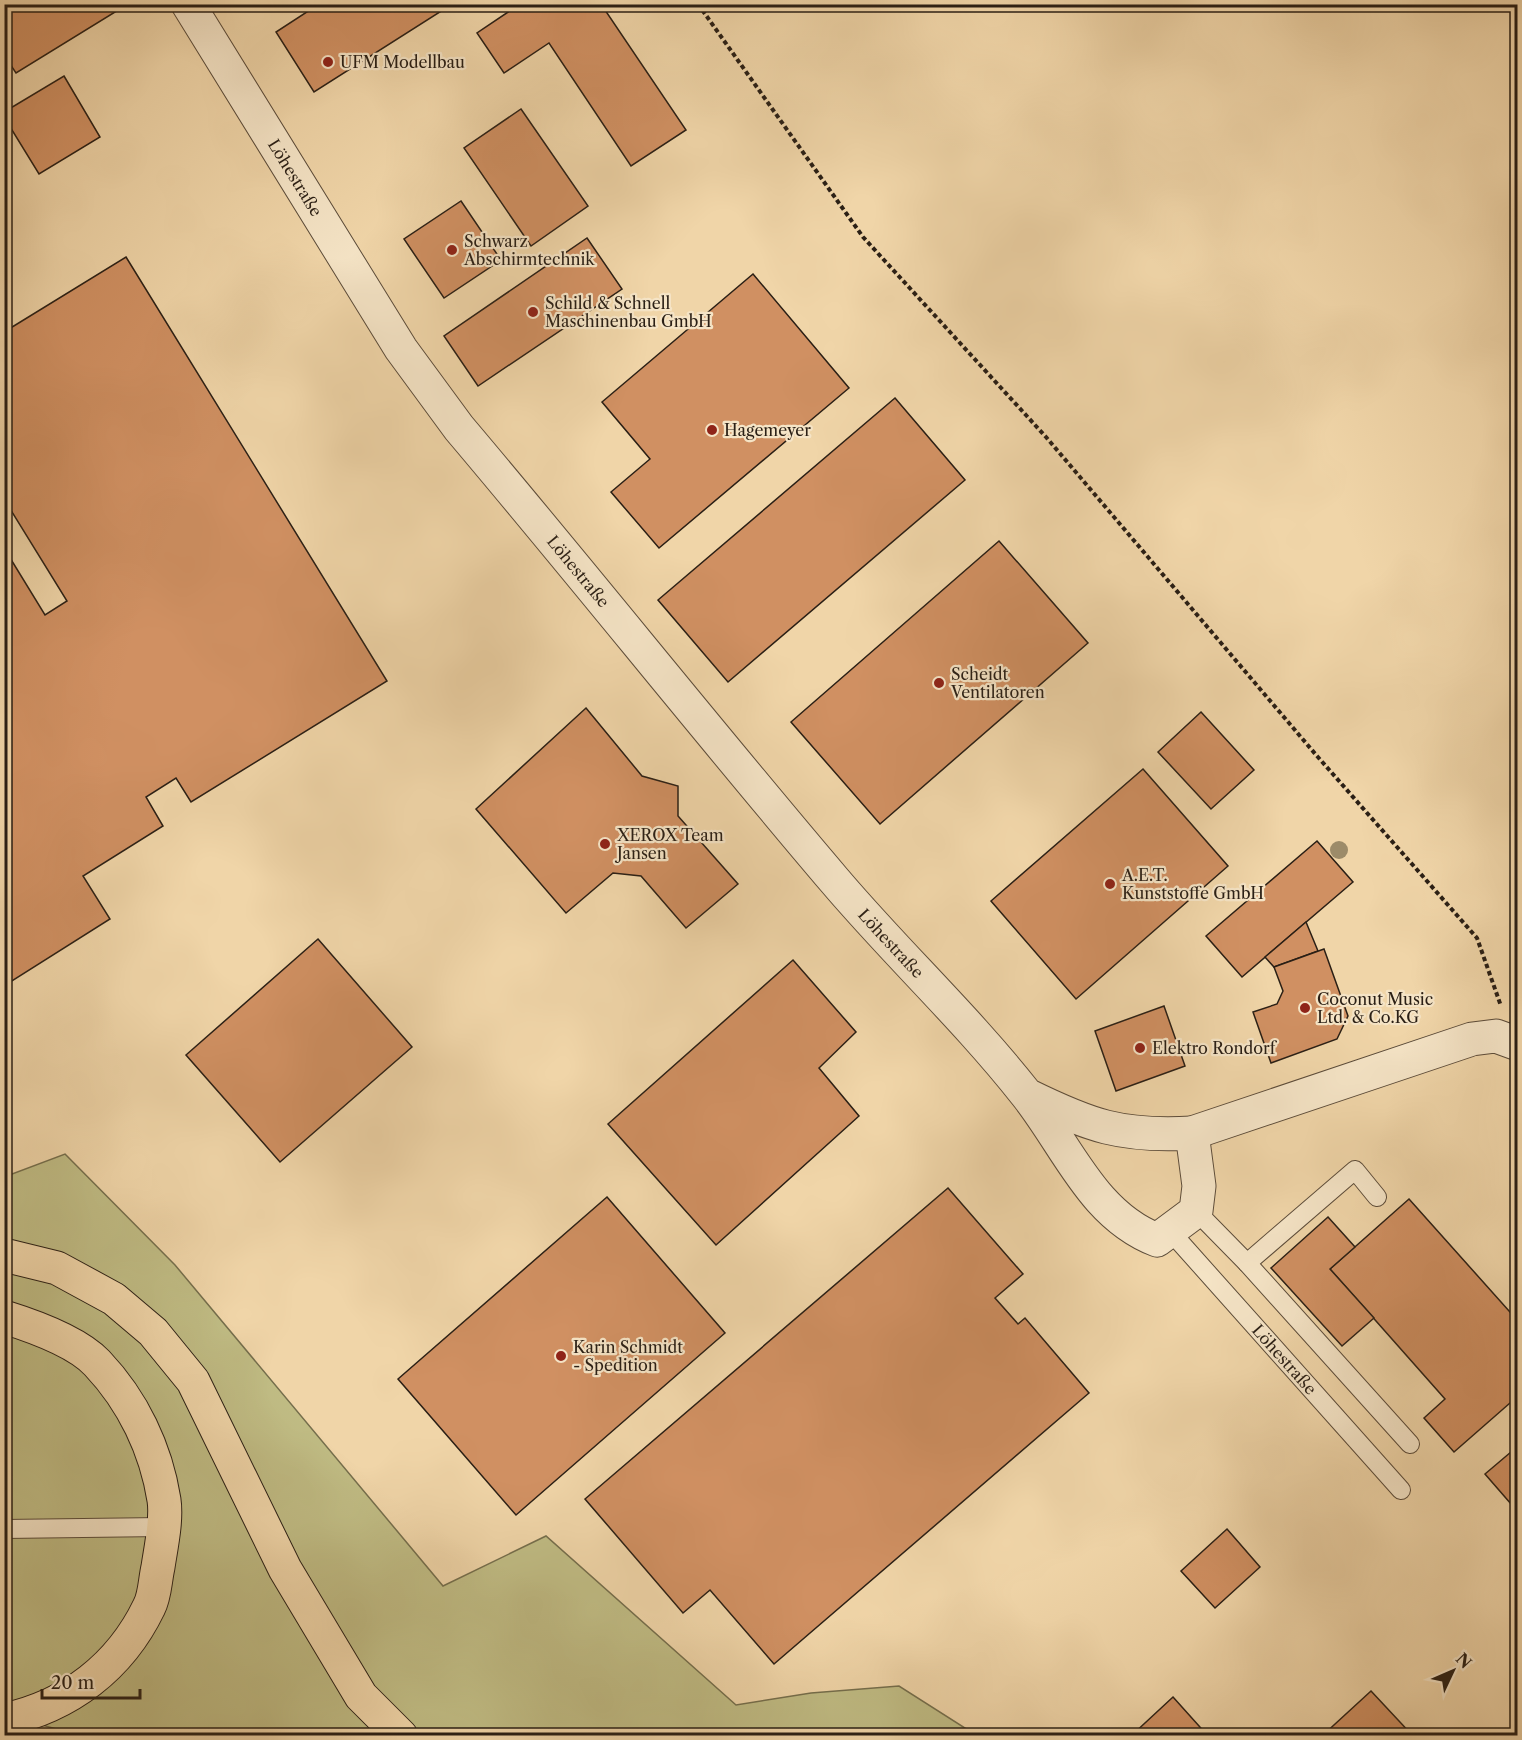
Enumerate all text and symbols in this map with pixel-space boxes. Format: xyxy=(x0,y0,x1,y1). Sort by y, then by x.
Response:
place label: UFM Modellbau xyxy=(340,52,465,72)
marker: UFM Modellbau xyxy=(321,55,335,69)
street label: Löhestraße xyxy=(264,135,327,220)
place label: Schwarz Abschirmtechnik xyxy=(463,231,595,269)
marker: Schwarz Abschirmtechnik xyxy=(445,243,459,257)
place label: Schild & Schnell Maschinenbau GmbH xyxy=(545,293,712,331)
marker: Schild & Schnell Maschinenbau GmbH xyxy=(526,305,540,319)
place label: Hagemeyer xyxy=(724,420,811,440)
marker: Hagemeyer xyxy=(705,423,719,437)
street label: Löhestraße xyxy=(543,531,614,611)
place label: Scheidt Ventilatoren xyxy=(950,664,1045,702)
marker: Scheidt Ventilatoren xyxy=(932,676,946,690)
place label: XEROX Team Jansen xyxy=(614,825,724,863)
marker: XEROX Team Jansen xyxy=(598,837,612,851)
place label: A.E.T. Kunststoffe GmbH xyxy=(1121,865,1264,903)
marker: A.E.T. Kunststoffe GmbH xyxy=(1103,877,1117,891)
street label: Löhestraße xyxy=(854,905,928,982)
place label: Coconut Music Ltd. & Co.KG xyxy=(1317,989,1433,1027)
marker: Coconut Music Ltd. & Co.KG xyxy=(1298,1001,1312,1015)
place label: Elektro Rondorf xyxy=(1152,1038,1278,1058)
marker: Elektro Rondorf xyxy=(1133,1041,1147,1055)
street label: Löhestraße xyxy=(1248,1320,1321,1399)
place label: Karin Schmidt - Spedition xyxy=(573,1337,683,1375)
marker: Karin Schmidt - Spedition xyxy=(554,1349,568,1363)
north arrow xyxy=(1423,1641,1483,1701)
text: N xyxy=(1452,1649,1476,1673)
scale bar xyxy=(42,1662,140,1700)
text: 20 m xyxy=(51,1672,95,1694)

